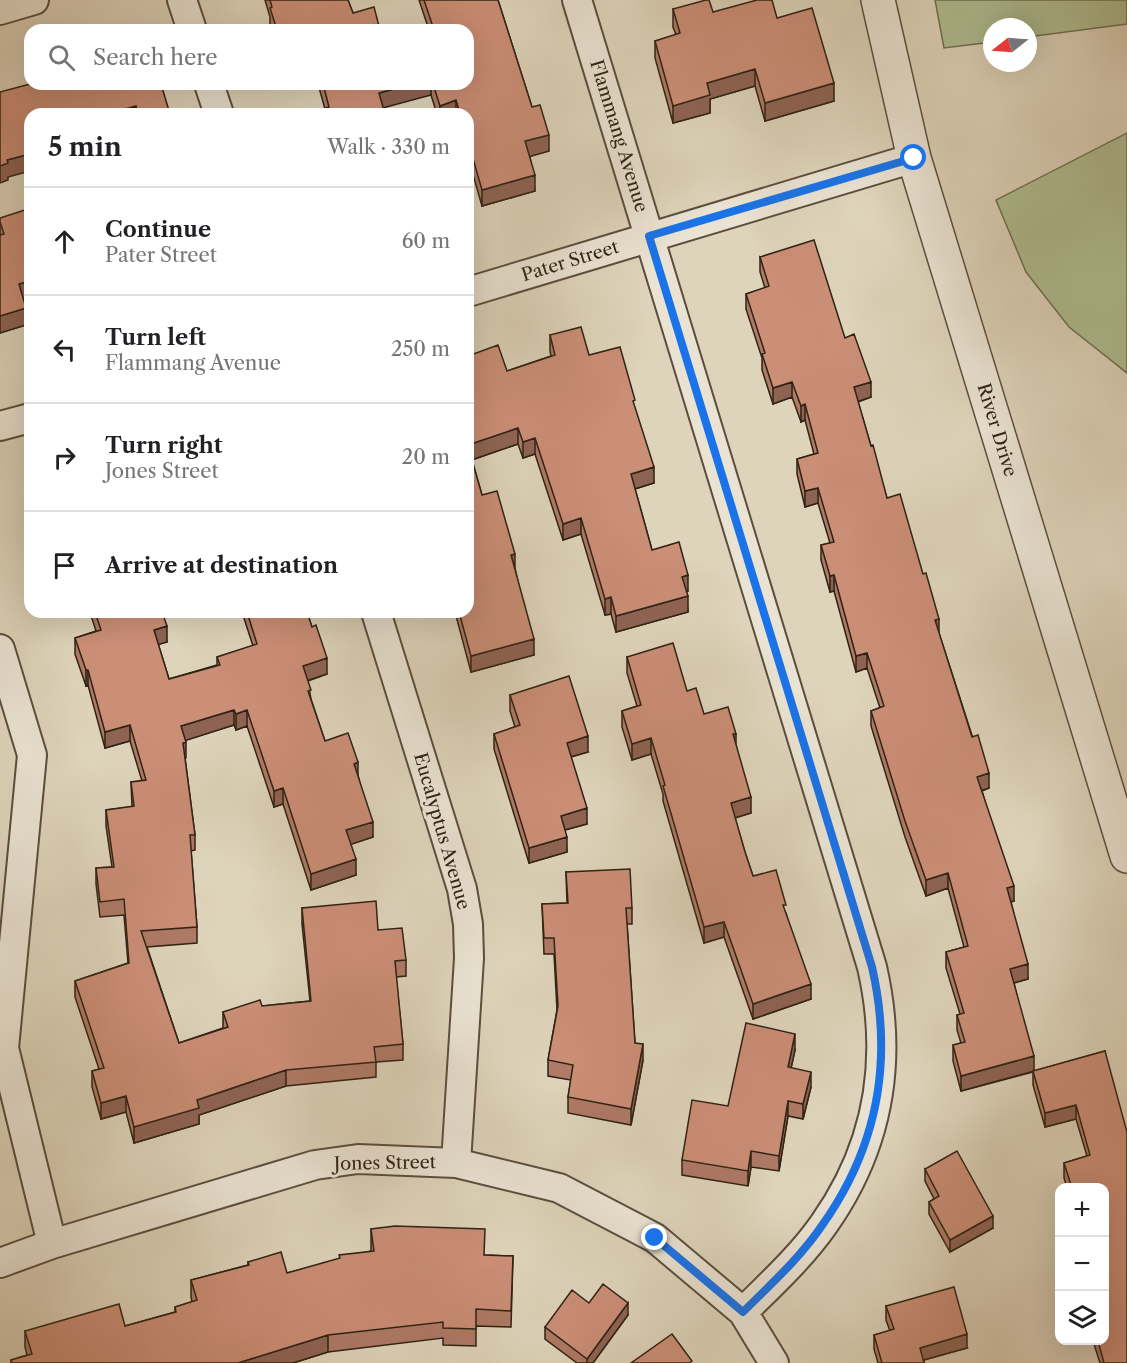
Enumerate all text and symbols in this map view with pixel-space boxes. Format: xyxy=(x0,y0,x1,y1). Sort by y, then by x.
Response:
north arrow xyxy=(983,18,1037,72)
search box xyxy=(24,24,474,90)
icon: search xyxy=(45,41,78,74)
text: Search here xyxy=(93,44,218,71)
street label: Flammang Avenue xyxy=(585,57,653,215)
text: 5 min xyxy=(48,131,122,163)
text: Walk · 330 m xyxy=(327,135,450,159)
route start xyxy=(900,144,926,170)
text: Continue xyxy=(105,216,211,243)
icon: ahead xyxy=(48,225,81,258)
text: 60 m xyxy=(402,229,450,253)
street label: Pater Street xyxy=(519,236,622,286)
text: Pater Street xyxy=(105,243,217,267)
text: Turn left xyxy=(105,324,206,351)
icon: left xyxy=(48,333,81,366)
text: 250 m xyxy=(391,337,450,361)
text: Flammang Avenue xyxy=(105,351,281,375)
street label: River Drive xyxy=(972,381,1022,479)
text: Turn right xyxy=(105,432,223,459)
icon: right xyxy=(48,441,81,474)
text: 20 m xyxy=(402,445,450,469)
text: Jones Street xyxy=(105,459,219,483)
icon: arrive xyxy=(48,549,81,582)
text: Arrive at destination xyxy=(105,552,338,579)
street label: Eucalyptus Avenue xyxy=(409,750,475,912)
street label: Jones Street xyxy=(331,1151,437,1175)
map controls xyxy=(1055,1183,1109,1345)
button: + xyxy=(1055,1183,1109,1237)
route end xyxy=(641,1224,667,1250)
button: − xyxy=(1055,1237,1109,1291)
button: layers xyxy=(1055,1291,1109,1345)

